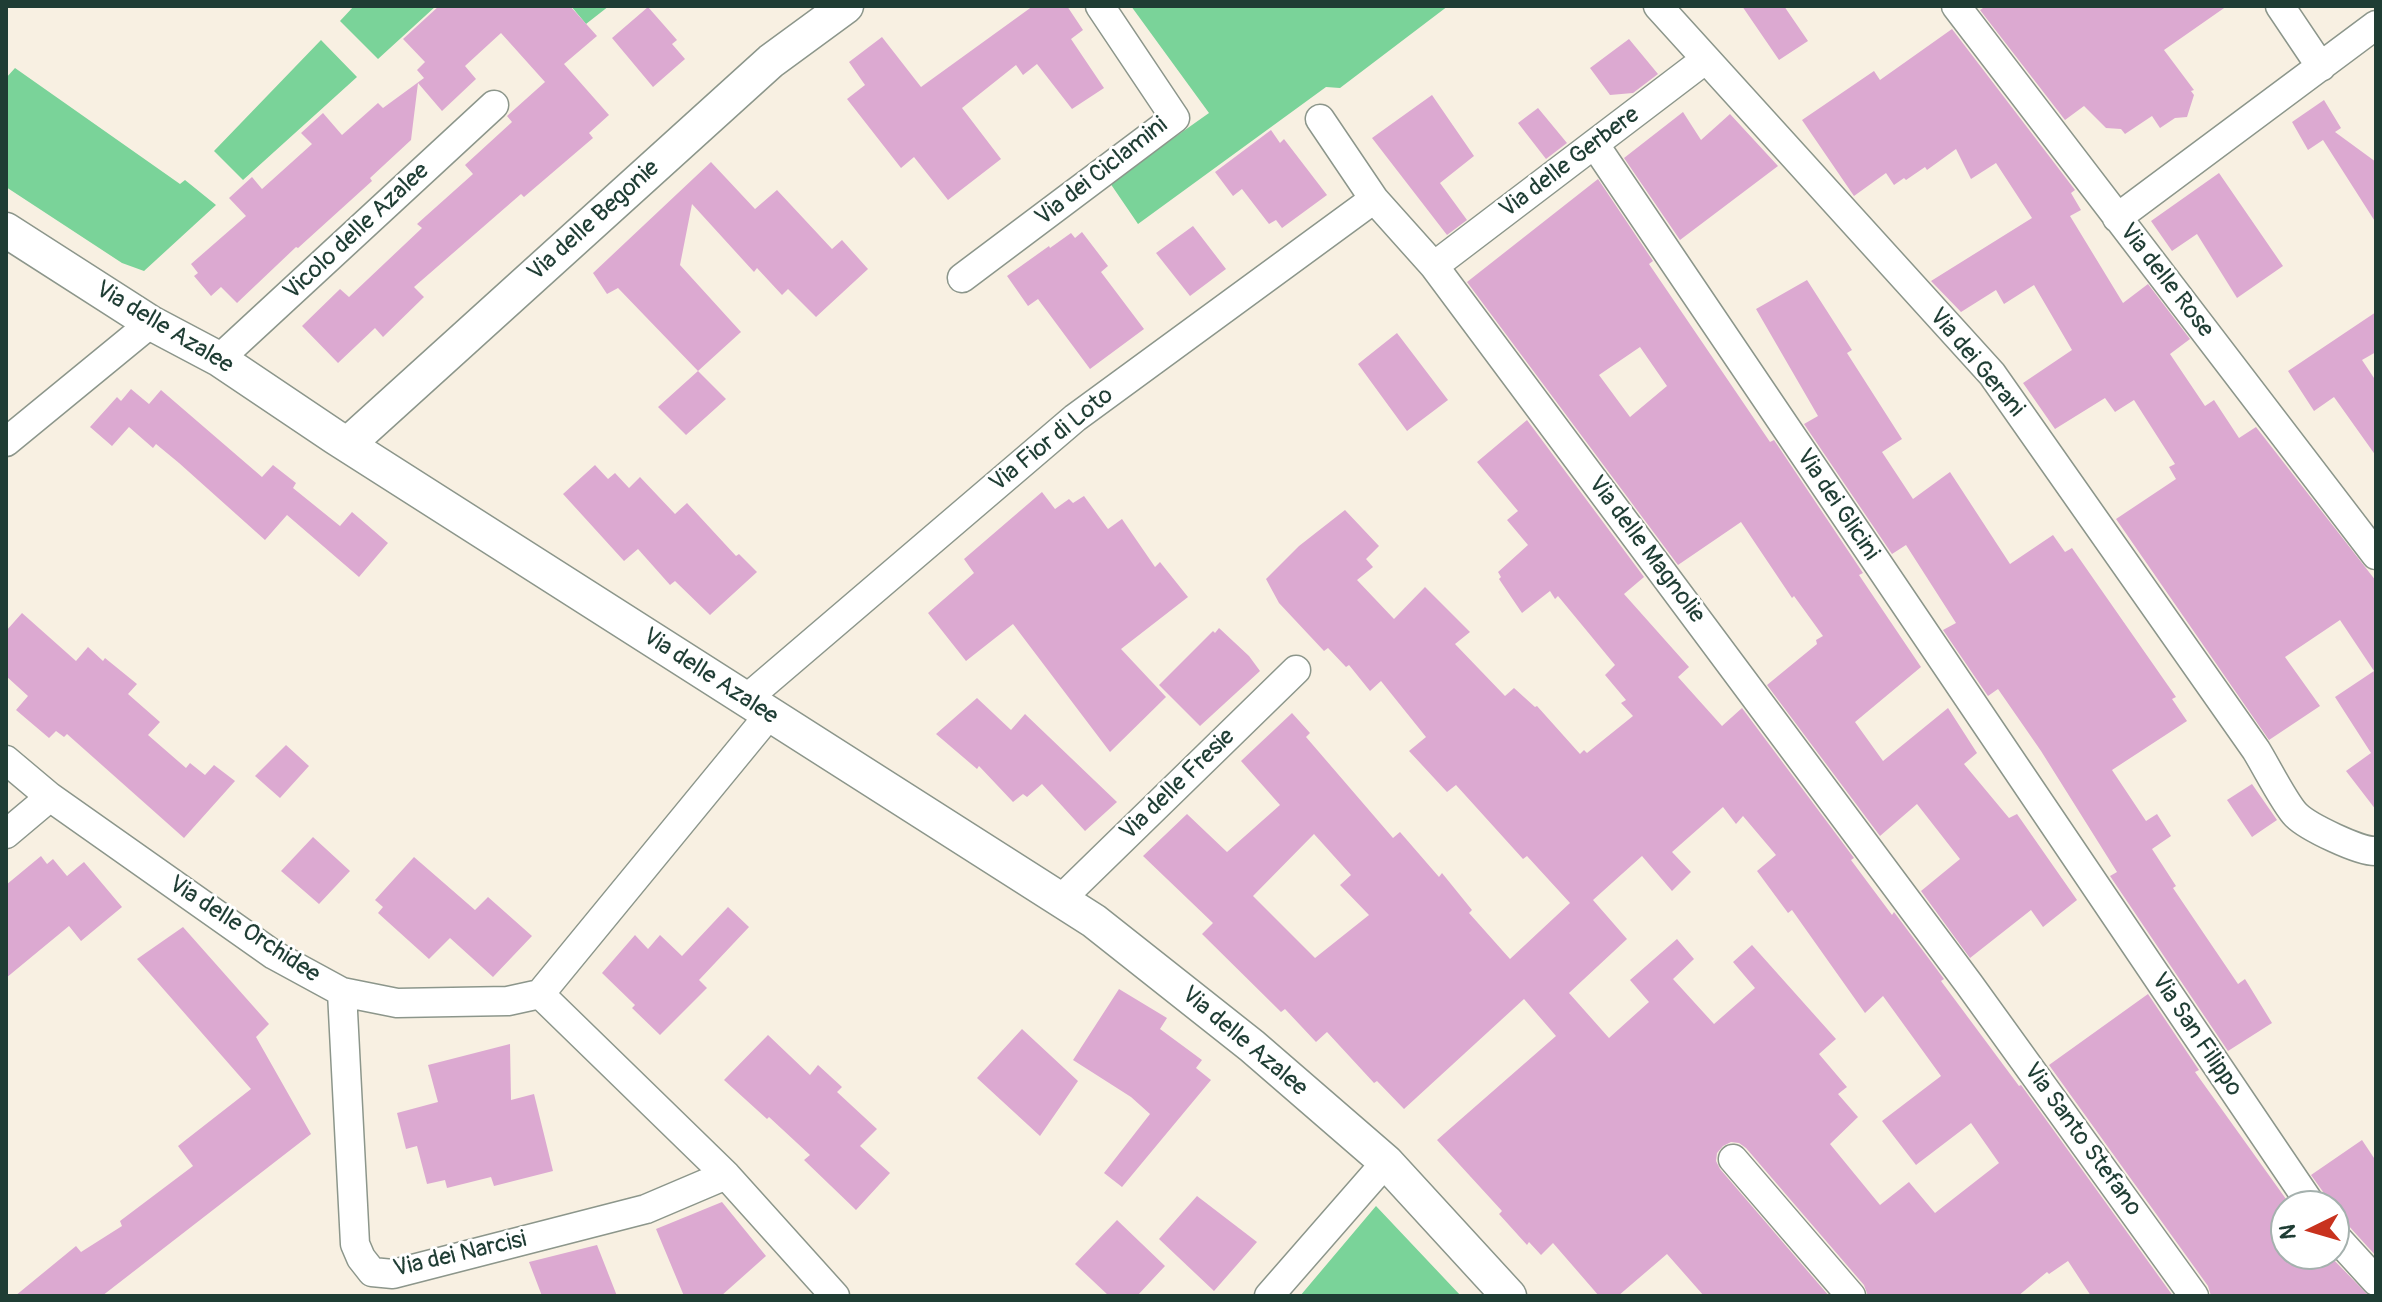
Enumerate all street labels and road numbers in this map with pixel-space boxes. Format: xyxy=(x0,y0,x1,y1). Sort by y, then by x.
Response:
street label: Via delle Gerbere xyxy=(1495,101,1645,225)
street label: Via dei Ciclamini xyxy=(1030,112,1174,232)
street label: Via delle Begonie xyxy=(522,154,666,288)
street label: Vicolo delle Azalee xyxy=(278,157,436,307)
street label: Via delle Rose xyxy=(2113,218,2219,344)
street label: Via delle Azalee xyxy=(90,276,238,380)
street label: Via dei Gerani xyxy=(1922,303,2030,423)
street label: Via Fior di Loto xyxy=(984,381,1120,499)
street label: Via dei Glicini xyxy=(1789,444,1885,566)
street label: Via delle Magnolie xyxy=(1581,471,1711,629)
street label: Via delle Azalee xyxy=(637,623,783,731)
street label: Via delle Fresie xyxy=(1115,723,1241,847)
street label: Via delle Orchidee xyxy=(163,870,325,990)
street label: Via San Filippo xyxy=(2144,968,2248,1102)
street label: Via delle Azalee xyxy=(1175,981,1313,1103)
street label: Via Santo Stefano xyxy=(2017,1058,2147,1222)
street label: Via dei Narcisi xyxy=(391,1226,529,1284)

